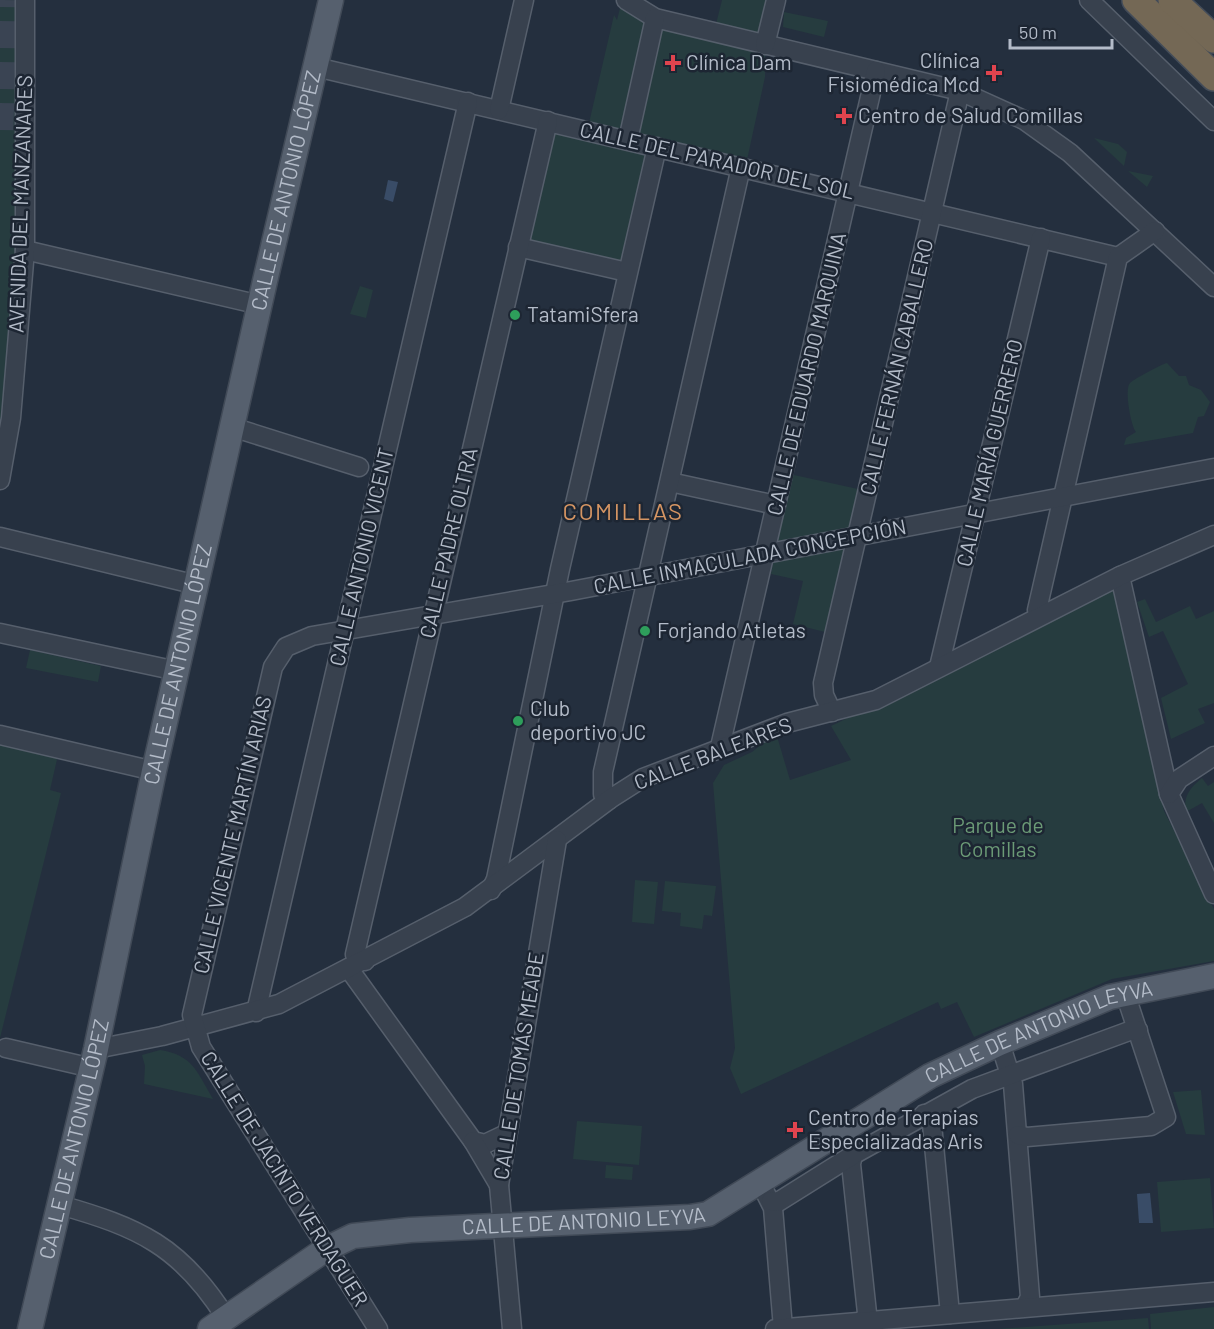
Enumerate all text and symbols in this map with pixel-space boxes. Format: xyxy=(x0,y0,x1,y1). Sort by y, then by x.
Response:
scale bar xyxy=(1010,12,1112,50)
text: 50 m xyxy=(1019,21,1057,43)
place label: Clínica Fisiomédica Mcd xyxy=(827,47,980,96)
place label: Clínica Dam xyxy=(686,49,792,74)
marker: Clínica Dam xyxy=(664,54,682,72)
marker: Clínica Fisiomédica Mcd xyxy=(985,64,1003,82)
street label: CALLE DE ANTONIO LÓPEZ xyxy=(245,68,325,313)
street label: AVENIDA DEL MANZANARES xyxy=(2,74,37,334)
place label: Centro de Salud Comillas xyxy=(858,102,1083,127)
marker: Centro de Salud Comillas xyxy=(835,107,853,125)
street label: CALLE DEL PARADOR DEL SOL xyxy=(578,116,857,203)
street label: CALLE DE EDUARDO MARQUINA xyxy=(761,229,850,518)
street label: CALLE FERNÁN CABALLERO xyxy=(854,236,937,497)
place label: TatamiSfera xyxy=(527,301,639,326)
marker: TatamiSfera xyxy=(508,308,522,322)
street label: CALLE MARÍA GUERRERO xyxy=(950,336,1027,569)
street label: CALLE ANTONIO VICENT xyxy=(323,445,398,668)
street label: CALLE PADRE OLTRA xyxy=(413,445,482,641)
district label: COMILLAS xyxy=(563,496,683,525)
street label: CALLE INMACULADA CONCEPCIÓN xyxy=(591,513,908,598)
street label: CALLE DE ANTONIO LÓPEZ xyxy=(138,541,216,786)
place label: Forjando Atletas xyxy=(657,617,806,642)
marker: Forjando Atletas xyxy=(638,624,652,638)
street label: CALLE VICENTE MARTÍN ARIAS xyxy=(187,693,276,976)
place label: Club deportivo JC xyxy=(530,695,646,744)
street label: CALLE BALEARES xyxy=(630,711,795,794)
marker: Club deportivo JC xyxy=(511,714,525,728)
park label: Parque de Comillas xyxy=(952,812,1044,861)
street label: CALLE DE TOMÁS MEABE xyxy=(487,950,548,1181)
street label: CALLE DE ANTONIO LEYVA xyxy=(920,975,1155,1088)
street label: CALLE DE ANTONIO LÓPEZ xyxy=(33,1017,113,1261)
street label: CALLE DE JACINTO VERDAGUER xyxy=(196,1046,374,1310)
place label: Centro de Terapias Especializadas Aris xyxy=(808,1104,983,1153)
marker: Centro de Terapias Especializadas Aris xyxy=(786,1121,804,1139)
street label: CALLE DE ANTONIO LEYVA xyxy=(461,1201,707,1239)

